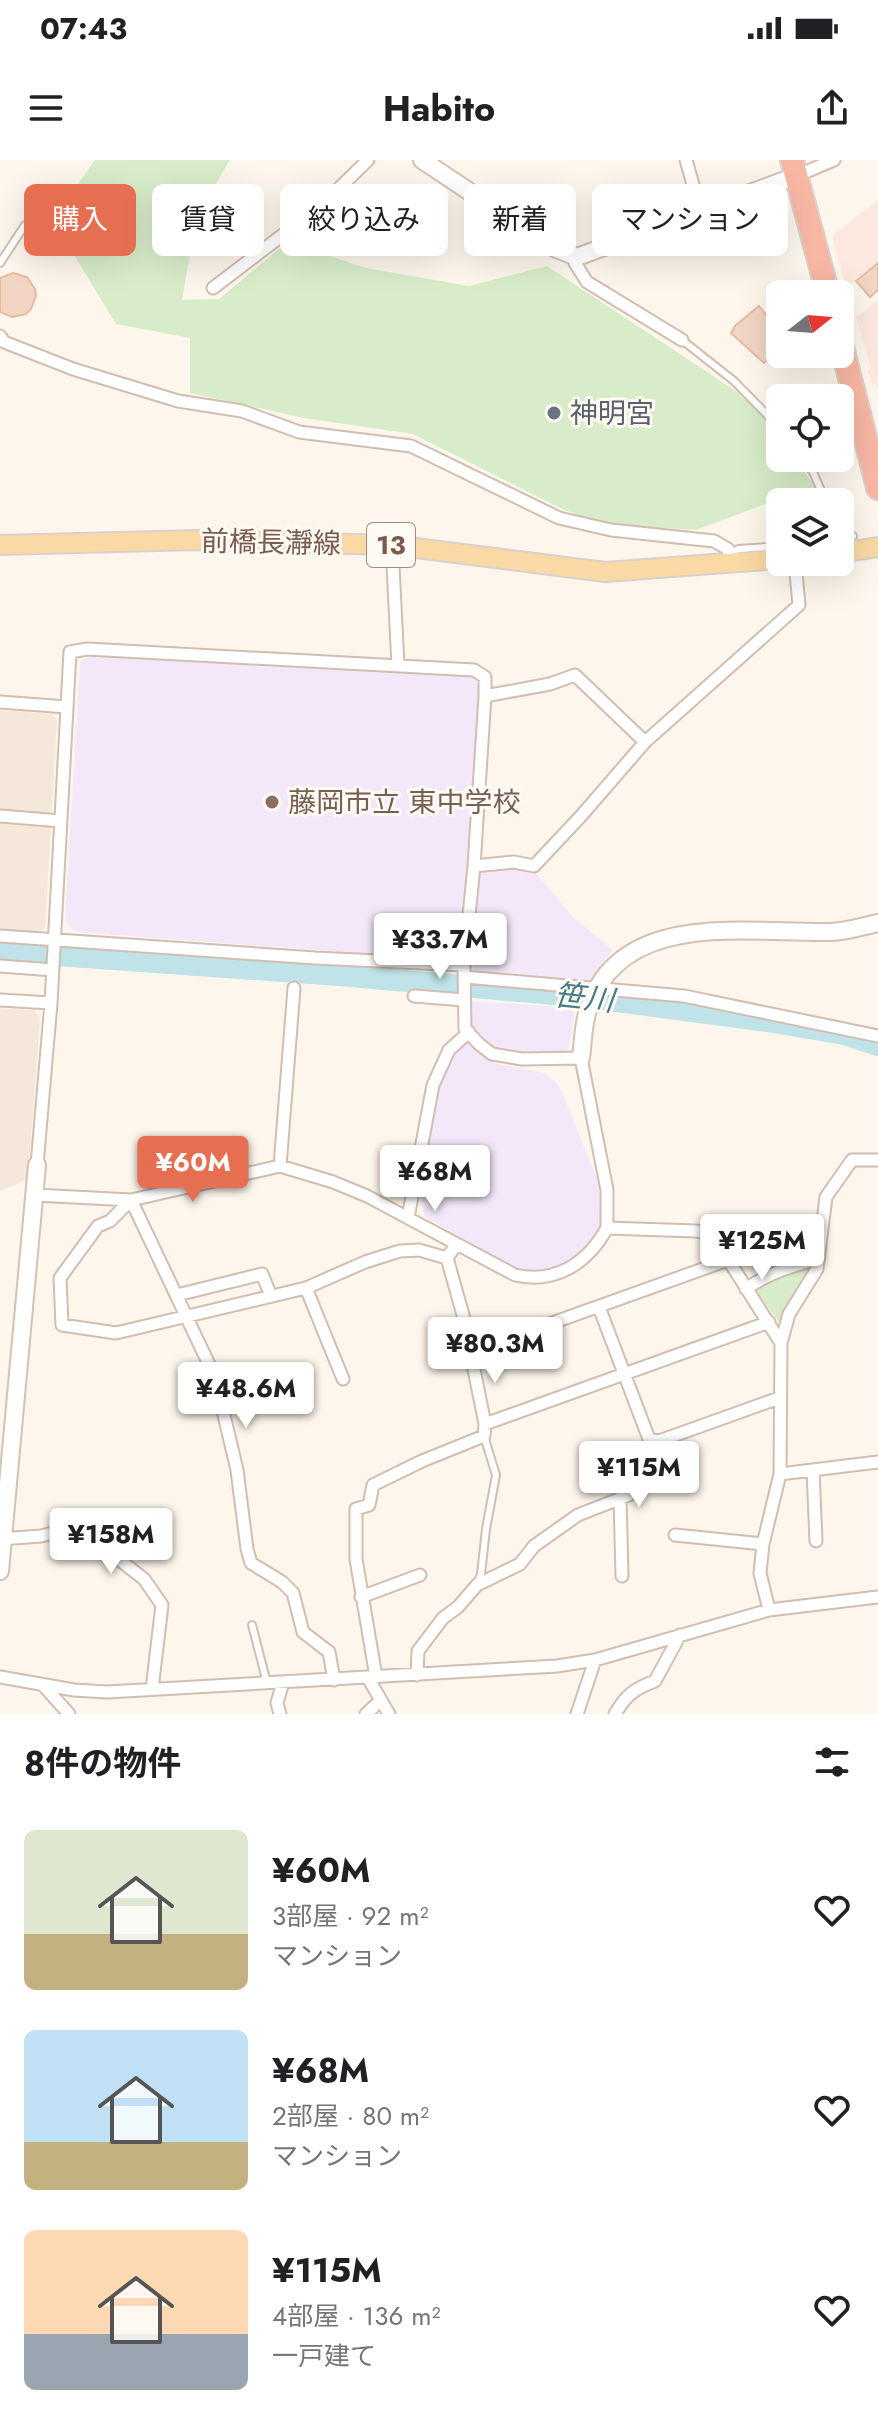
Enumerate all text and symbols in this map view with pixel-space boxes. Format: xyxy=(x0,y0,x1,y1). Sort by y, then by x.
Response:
text: 07:43 xyxy=(40,7,127,50)
text: Habito xyxy=(383,82,495,134)
icon: menu xyxy=(24,86,68,130)
icon: share xyxy=(810,86,854,130)
chip: 購入 xyxy=(24,184,136,256)
chip: 賃貸 xyxy=(152,184,264,256)
chip: 絞り込み xyxy=(280,184,448,256)
chip: 新着 xyxy=(464,184,576,256)
chip: マンション xyxy=(592,184,788,256)
north arrow xyxy=(766,280,854,368)
map controls xyxy=(766,280,854,576)
button: locate xyxy=(766,384,854,472)
place label: 神明宮 xyxy=(570,393,654,434)
marker: 神明宮 xyxy=(545,404,563,422)
button: layers xyxy=(766,488,854,576)
street label: 前橋長瀞線 xyxy=(201,521,341,564)
road number: 13 xyxy=(367,523,415,567)
place label: 藤岡市立 東中学校 xyxy=(288,782,520,823)
marker: 藤岡市立 東中学校 xyxy=(263,793,281,811)
pin: ¥33.7M xyxy=(375,913,505,981)
text: ¥33.7M xyxy=(392,920,488,958)
water label: 笹川 xyxy=(552,973,619,1022)
pin: ¥60M xyxy=(146,1136,240,1204)
text: ¥60M xyxy=(155,1143,231,1181)
pin: ¥68M xyxy=(388,1145,482,1213)
text: ¥68M xyxy=(398,1152,472,1190)
pin: ¥125M xyxy=(706,1214,818,1282)
text: ¥125M xyxy=(718,1221,806,1259)
pin: ¥80.3M xyxy=(430,1317,560,1385)
text: ¥80.3M xyxy=(446,1324,544,1362)
pin: ¥48.6M xyxy=(181,1362,311,1430)
text: ¥48.6M xyxy=(196,1369,296,1407)
pin: ¥115M xyxy=(583,1441,695,1509)
text: ¥115M xyxy=(597,1448,681,1486)
pin: ¥158M xyxy=(55,1508,167,1576)
text: ¥158M xyxy=(68,1515,154,1553)
text: 8件の物件 xyxy=(24,1739,181,1788)
icon: filters xyxy=(810,1740,854,1784)
text: ¥60M xyxy=(272,1846,370,1895)
icon: home xyxy=(88,1862,184,1958)
icon: heart xyxy=(810,1888,854,1932)
text: 3部屋 · 92 m² xyxy=(272,1897,428,1935)
text: マンション xyxy=(272,1937,402,1975)
text: ¥68M xyxy=(272,2046,369,2095)
icon: home xyxy=(88,2062,184,2158)
icon: heart xyxy=(810,2088,854,2132)
text: 2部屋 · 80 m² xyxy=(272,2097,429,2135)
text: マンション xyxy=(272,2137,402,2175)
text: ¥115M xyxy=(272,2246,382,2295)
icon: home xyxy=(88,2262,184,2358)
icon: heart xyxy=(810,2288,854,2332)
text: 4部屋 · 136 m² xyxy=(272,2297,441,2335)
text: 一戸建て xyxy=(272,2337,376,2375)

